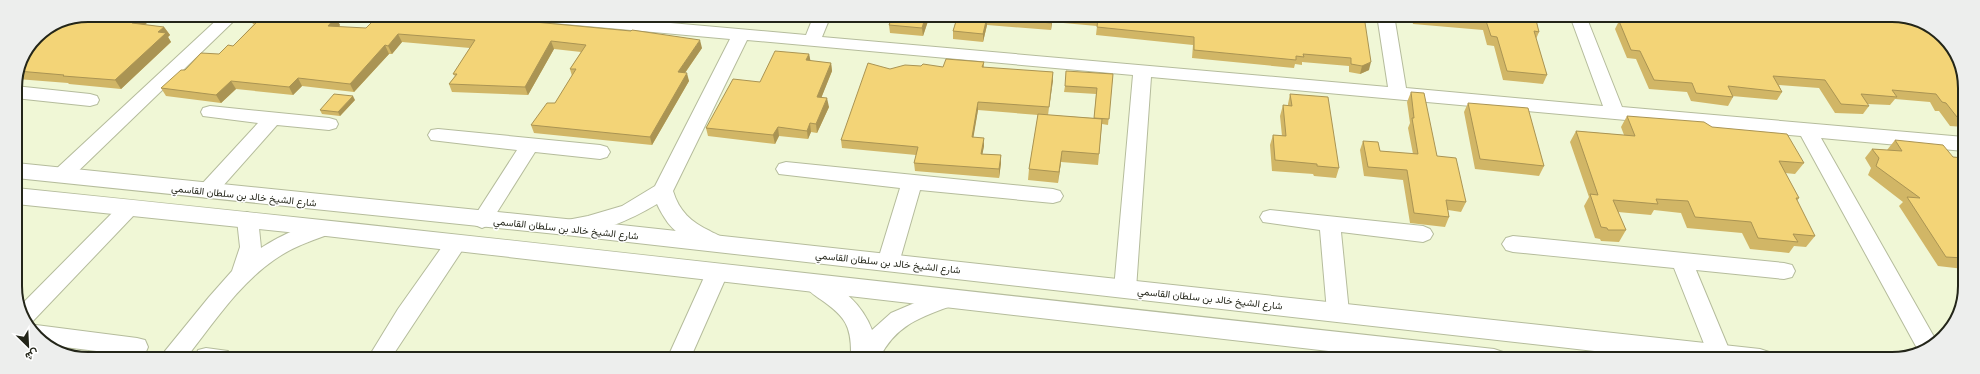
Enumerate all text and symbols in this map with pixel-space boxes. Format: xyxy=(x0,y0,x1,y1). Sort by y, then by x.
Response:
street label: شارع الشيخ خالد بن سلطان القاسمي xyxy=(170,182,317,212)
street label: شارع الشيخ خالد بن سلطان القاسمي xyxy=(492,215,639,245)
street label: شارع الشيخ خالد بن سلطان القاسمي xyxy=(814,249,961,279)
street label: شارع الشيخ خالد بن سلطان القاسمي xyxy=(1136,285,1283,315)
north arrow xyxy=(8,326,48,366)
text: ش xyxy=(23,346,41,363)

